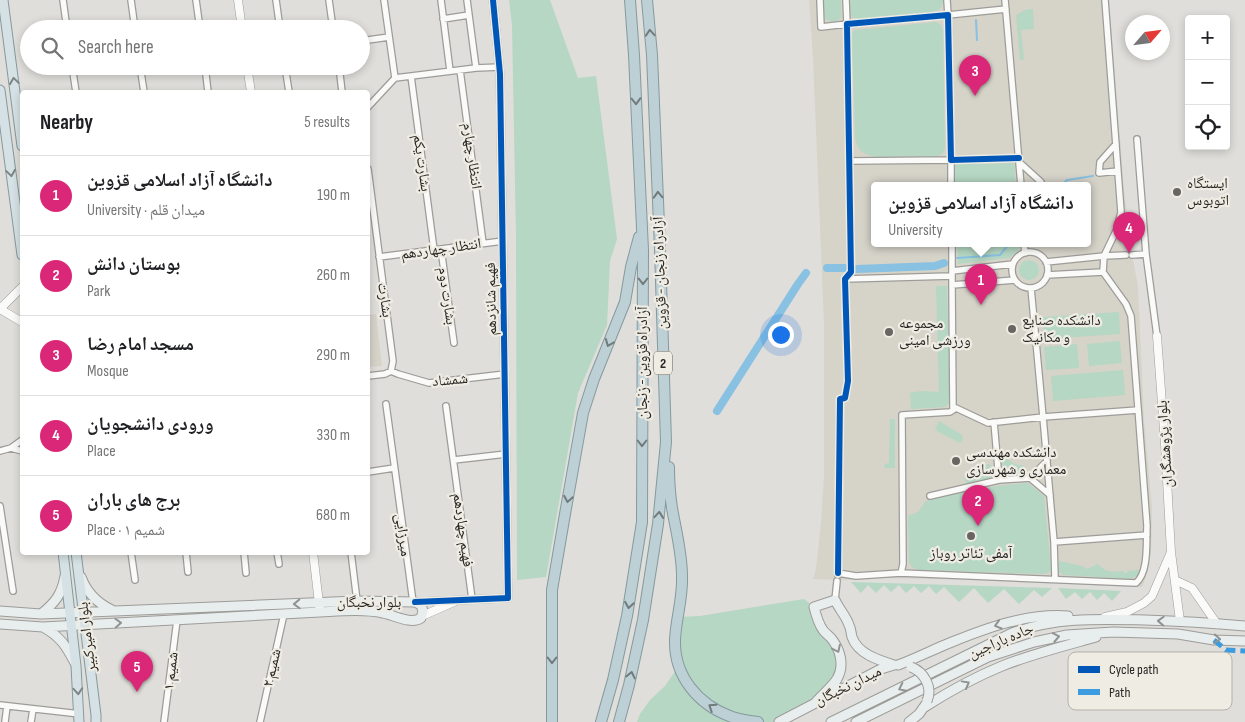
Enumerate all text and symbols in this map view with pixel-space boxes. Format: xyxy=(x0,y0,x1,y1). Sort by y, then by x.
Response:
north arrow xyxy=(1125,15,1170,60)
map controls xyxy=(1185,15,1230,150)
button: + xyxy=(1185,15,1230,60)
search box xyxy=(20,20,370,75)
one-way arrow xyxy=(645,29,656,37)
icon: search xyxy=(38,34,66,62)
text: Search here xyxy=(78,36,154,59)
pin: 3 xyxy=(959,55,991,96)
button: − xyxy=(1185,60,1230,105)
one-way arrow xyxy=(9,76,19,85)
one-way arrow xyxy=(631,97,642,105)
button: locate xyxy=(1185,105,1230,150)
text: Nearby xyxy=(40,110,93,135)
text: 5 results xyxy=(304,113,350,132)
street label: انتظار چهارم xyxy=(458,122,486,190)
street label: بشارت یکم xyxy=(409,133,435,193)
one-way arrow xyxy=(5,169,16,177)
text: دانشگاه آزاد اسلامی قزوین xyxy=(87,169,272,192)
place label: ایستگاه اتوبوس xyxy=(1187,174,1229,210)
popup xyxy=(871,182,1091,247)
text: 1 xyxy=(53,186,59,205)
text: 190 m xyxy=(317,186,350,205)
marker: ایستگاه اتوبوس xyxy=(1171,186,1183,198)
one-way arrow xyxy=(652,191,663,199)
text: دانشگاه آزاد اسلامی قزوین xyxy=(888,192,1074,215)
text: University · میدان قلم xyxy=(87,201,205,220)
pin: 4 xyxy=(1113,212,1145,253)
street label: آزادراه زنجان - قزوین xyxy=(648,215,671,330)
text: University xyxy=(888,221,943,240)
street label: انتظار چهاردهم xyxy=(400,234,482,264)
text: بوستان دانش xyxy=(87,253,180,276)
street label: فهیم شانزدهم xyxy=(481,262,501,336)
pin: 1 xyxy=(965,264,997,305)
text: 2 xyxy=(52,266,60,285)
text: 260 m xyxy=(316,266,350,285)
street label: بشارت دوم xyxy=(434,266,460,326)
one-way arrow xyxy=(638,278,648,285)
street label: بشارت xyxy=(373,281,397,319)
text: Park xyxy=(87,282,110,301)
street label: آزادراه قزوین - زنجان xyxy=(633,305,652,420)
place label: دانشکده صنایع و مکانیک xyxy=(1022,311,1101,347)
place label: مجموعه ورزشی امینی xyxy=(899,314,971,350)
your location xyxy=(768,322,794,348)
marker: دانشکده صنایع و مکانیک xyxy=(1006,323,1018,335)
marker: مجموعه ورزشی امینی xyxy=(883,326,895,338)
text: مسجد امام رضا xyxy=(87,333,194,356)
one-way arrow xyxy=(605,338,615,347)
text: 3 xyxy=(52,346,60,365)
text: 290 m xyxy=(316,346,350,365)
road number: 2 xyxy=(654,352,672,374)
text: Mosque xyxy=(87,362,129,381)
street label: شمشاد xyxy=(431,369,469,391)
street label: بلوار پژوهشگران xyxy=(1152,400,1178,488)
text: ورودی دانشجویان xyxy=(87,413,214,436)
text: 4 xyxy=(52,426,60,445)
text: 330 m xyxy=(317,426,350,445)
one-way arrow xyxy=(637,440,647,448)
text: Place xyxy=(87,442,116,461)
place label: دانشکده مهندسی معماری و شهرسازی xyxy=(966,443,1066,479)
marker: دانشکده مهندسی معماری و شهرسازی xyxy=(950,455,962,467)
pin: 2 xyxy=(962,485,994,526)
text: برج های باران xyxy=(87,489,180,512)
street label: فهیم چهاردهم xyxy=(448,492,478,568)
one-way arrow xyxy=(563,495,573,504)
text: 5 xyxy=(52,506,60,525)
text: 680 m xyxy=(316,506,350,525)
one-way arrow xyxy=(653,511,664,519)
street label: میرزایی xyxy=(391,512,415,558)
text: Place · شمیم ۱ xyxy=(87,521,165,540)
marker: آمفی تئاتر روباز xyxy=(965,530,977,542)
place label: آمفی تئاتر روباز xyxy=(929,544,1013,563)
street label: بلوار نخبگان xyxy=(337,593,401,612)
one-way arrow xyxy=(293,598,301,609)
street label: بلوار امیرکبیر xyxy=(73,601,101,674)
one-way arrow xyxy=(624,601,634,609)
one-way arrow xyxy=(1157,615,1165,626)
one-way arrow xyxy=(115,618,123,629)
street label: جاده باراجین xyxy=(966,619,1037,663)
one-way arrow xyxy=(995,620,1003,630)
one-way arrow xyxy=(1051,633,1060,643)
one-way arrow xyxy=(1214,634,1222,645)
one-way arrow xyxy=(831,644,841,653)
street label: شمیم ۲ xyxy=(258,647,286,689)
pin: 5 xyxy=(121,651,153,692)
street label: شمیم ۱ xyxy=(159,651,183,691)
legend xyxy=(1068,652,1232,710)
one-way arrow xyxy=(547,657,557,665)
text: Cycle path xyxy=(1109,661,1159,678)
street label: میدان نخبگان xyxy=(811,662,885,710)
one-way arrow xyxy=(625,670,636,679)
one-way arrow xyxy=(960,680,969,690)
one-way arrow xyxy=(898,681,907,691)
text: Path xyxy=(1109,684,1130,701)
one-way arrow xyxy=(73,688,84,696)
one-way arrow xyxy=(708,703,717,713)

